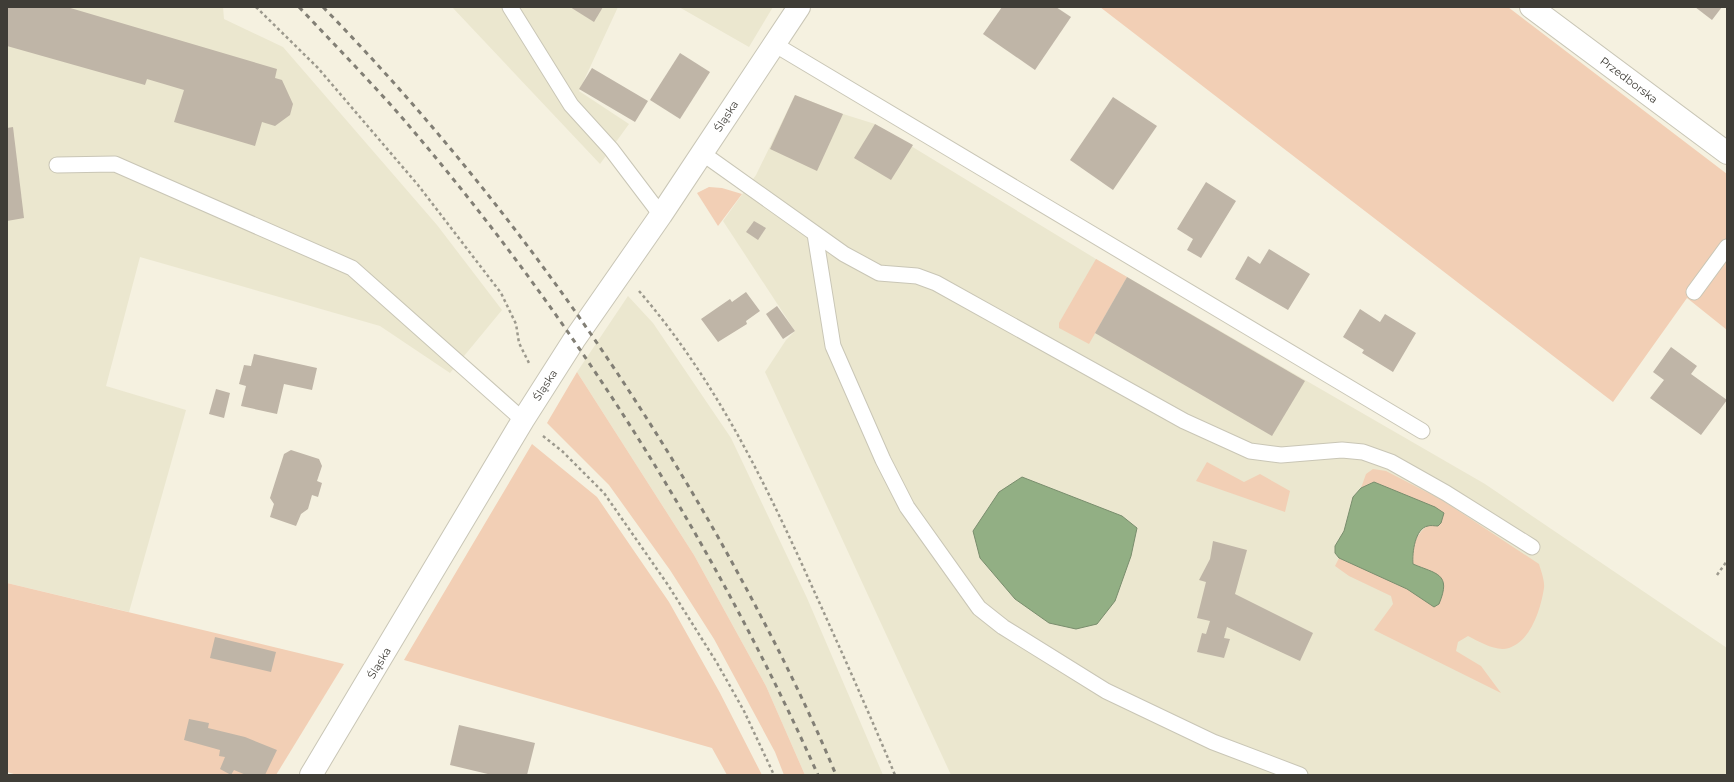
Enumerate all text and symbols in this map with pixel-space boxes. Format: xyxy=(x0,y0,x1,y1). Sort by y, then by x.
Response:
street label: Przedborska xyxy=(1597,54,1661,106)
street label: Śląska xyxy=(711,98,741,134)
street label: Śląska xyxy=(530,367,560,403)
street label: Śląska xyxy=(364,645,394,681)

